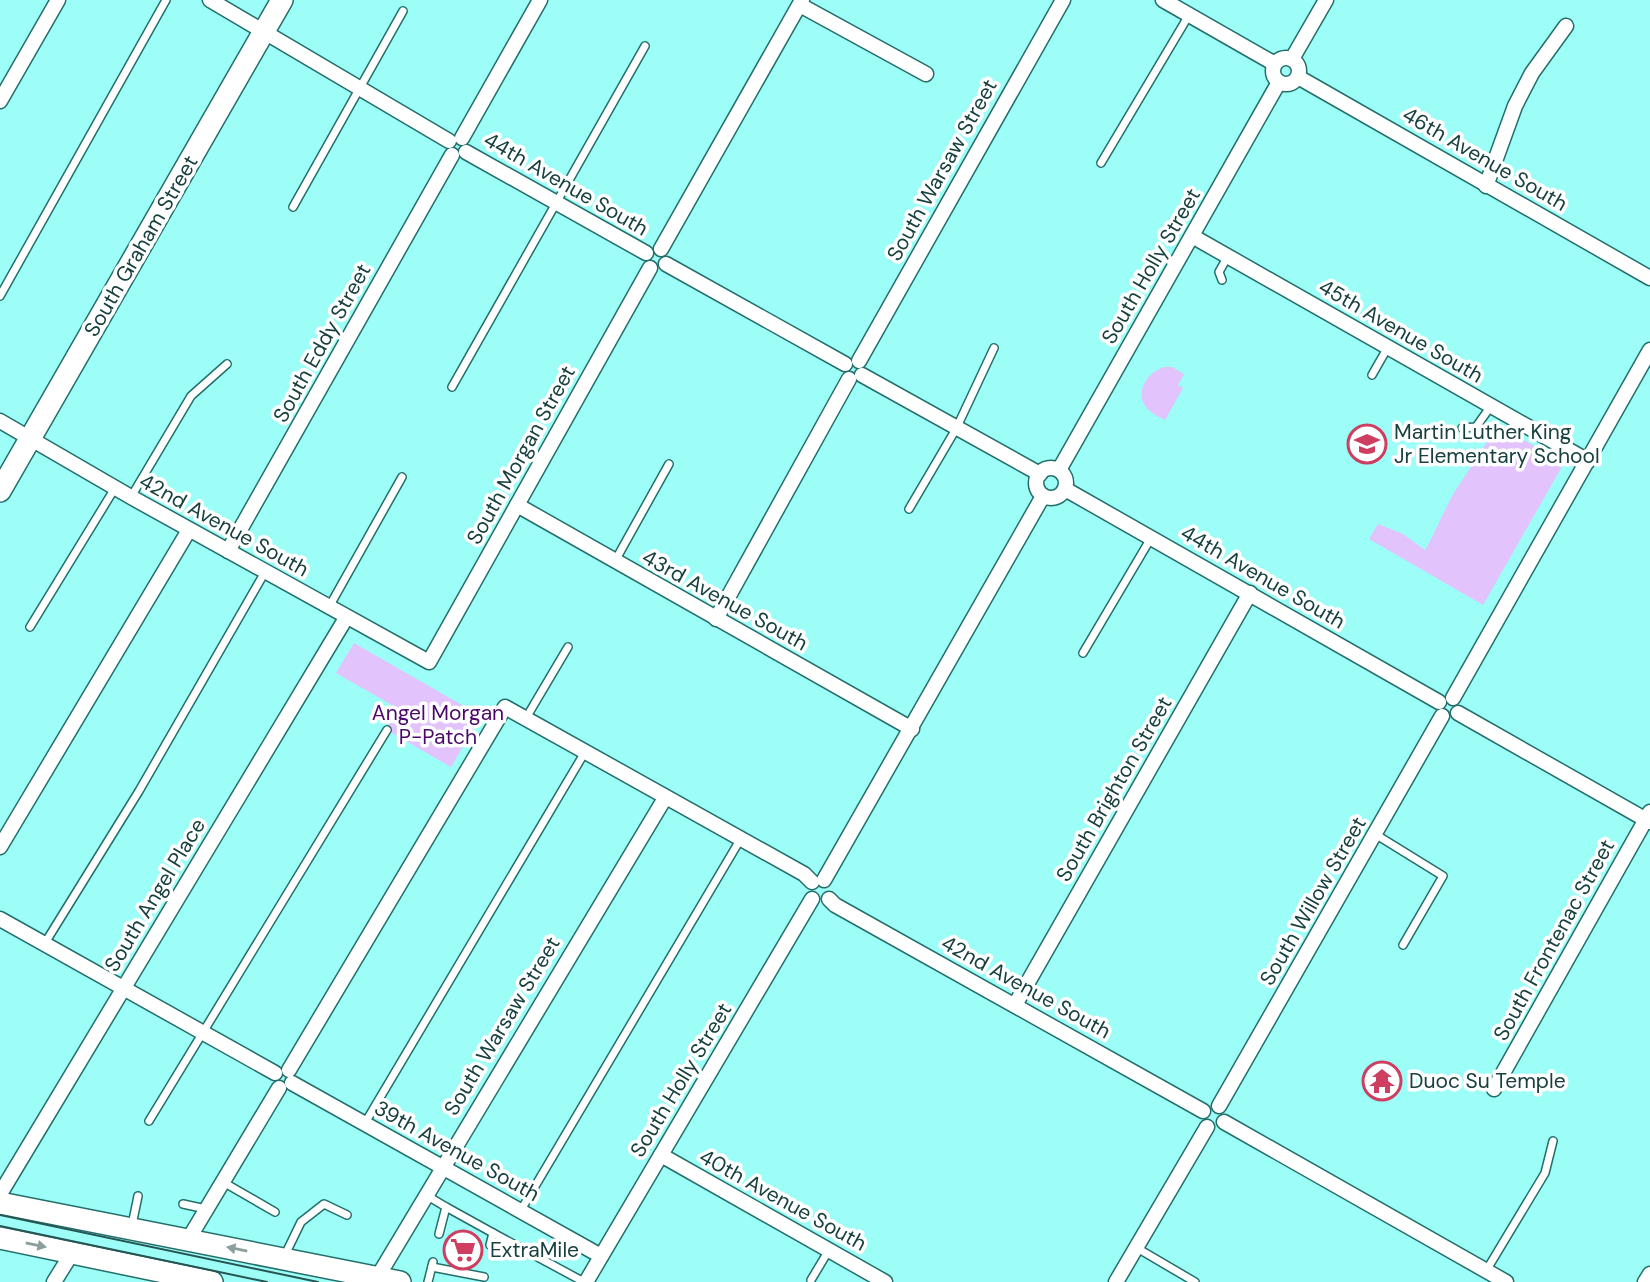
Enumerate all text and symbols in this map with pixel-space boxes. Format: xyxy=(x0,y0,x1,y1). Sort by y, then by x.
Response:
street label: South Warsaw Street xyxy=(880,74,1004,266)
street label: 46th Avenue South xyxy=(1398,100,1572,218)
street label: 44th Avenue South xyxy=(479,126,653,242)
street label: South Graham Street xyxy=(78,150,204,342)
street label: South Holly Street xyxy=(1095,183,1207,349)
street label: South Eddy Street xyxy=(267,259,377,427)
street label: 45th Avenue South xyxy=(1314,273,1488,389)
street label: South Morgan Street xyxy=(460,361,582,549)
place label: Martin Luther King Jr Elementary School xyxy=(1394,418,1600,470)
school or university icon: Martin Luther King Jr Elementary School xyxy=(1346,423,1388,465)
street label: 42nd Avenue South xyxy=(134,467,314,583)
street label: 44th Avenue South xyxy=(1176,519,1350,635)
street label: 43rd Avenue South xyxy=(637,543,813,657)
street label: South Brighton Street xyxy=(1050,691,1178,887)
park label: Angel Morgan P-Patch xyxy=(372,699,504,751)
street label: South Willow Street xyxy=(1253,812,1373,990)
street label: South Angel Place xyxy=(98,813,212,977)
street label: South Frontenac Street xyxy=(1487,834,1621,1046)
street label: 42nd Avenue South xyxy=(936,929,1116,1045)
street label: South Warsaw Street xyxy=(437,931,567,1121)
street label: South Holly Street xyxy=(624,998,738,1162)
temple icon: Duoc Su Temple xyxy=(1361,1060,1403,1102)
place label: Duoc Su Temple xyxy=(1409,1067,1566,1095)
street label: 39th Avenue South xyxy=(369,1094,545,1208)
street label: 40th Avenue South xyxy=(694,1142,872,1258)
supermarket icon: ExtraMile xyxy=(442,1229,484,1271)
place label: ExtraMile xyxy=(490,1236,579,1264)
one-way arrow xyxy=(25,1240,47,1251)
one-way arrow xyxy=(226,1244,248,1255)

